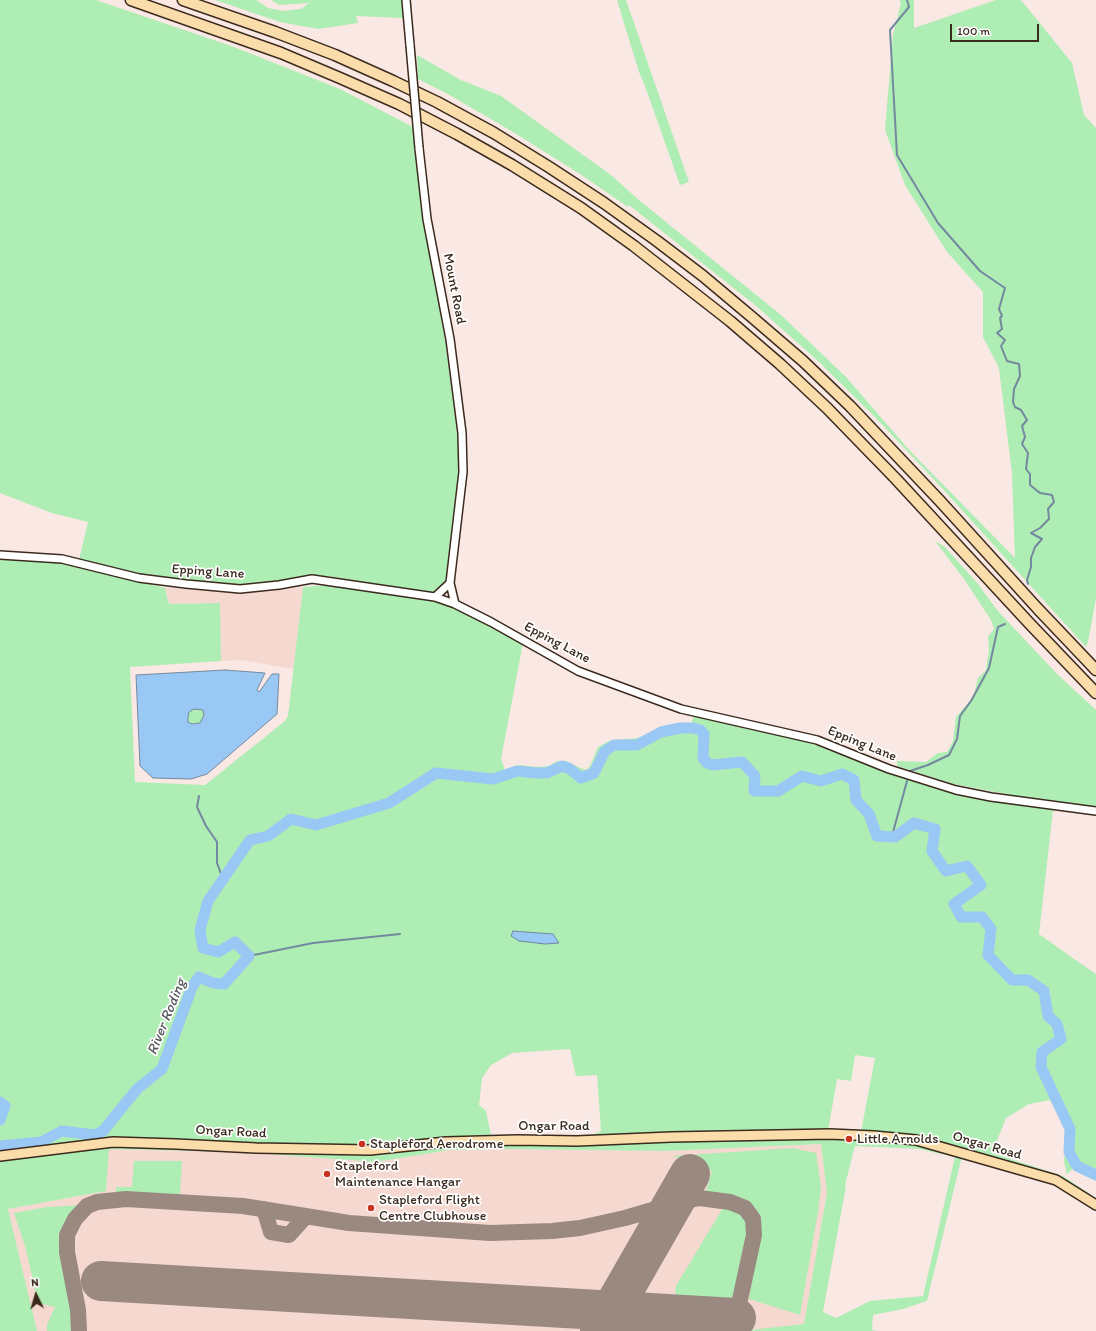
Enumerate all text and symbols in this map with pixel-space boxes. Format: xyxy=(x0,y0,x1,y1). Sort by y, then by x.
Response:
scale bar xyxy=(952,16,1041,42)
text: 100 m xyxy=(957,24,990,38)
street label: Mount Road xyxy=(439,252,469,326)
street label: Epping Lane xyxy=(171,561,245,583)
street label: Epping Lane xyxy=(521,619,593,667)
street label: Epping Lane xyxy=(825,723,899,765)
water label: River Roding xyxy=(144,976,190,1058)
street label: Ongar Road xyxy=(518,1118,590,1134)
street label: Ongar Road xyxy=(195,1122,267,1142)
street label: Ongar Road xyxy=(950,1128,1024,1164)
place label: Little Arnolds xyxy=(857,1131,938,1147)
marker: Little Arnolds xyxy=(844,1134,854,1144)
place label: Stapleford Aerodrome xyxy=(370,1136,503,1152)
marker: Stapleford Aerodrome xyxy=(357,1139,367,1149)
place label: Stapleford Maintenance Hangar xyxy=(335,1158,461,1190)
marker: Stapleford Maintenance Hangar xyxy=(322,1169,332,1179)
place label: Stapleford Flight Centre Clubhouse xyxy=(379,1192,486,1224)
marker: Stapleford Flight Centre Clubhouse xyxy=(366,1203,376,1213)
north arrow xyxy=(16,1275,56,1315)
text: N xyxy=(31,1276,39,1289)

